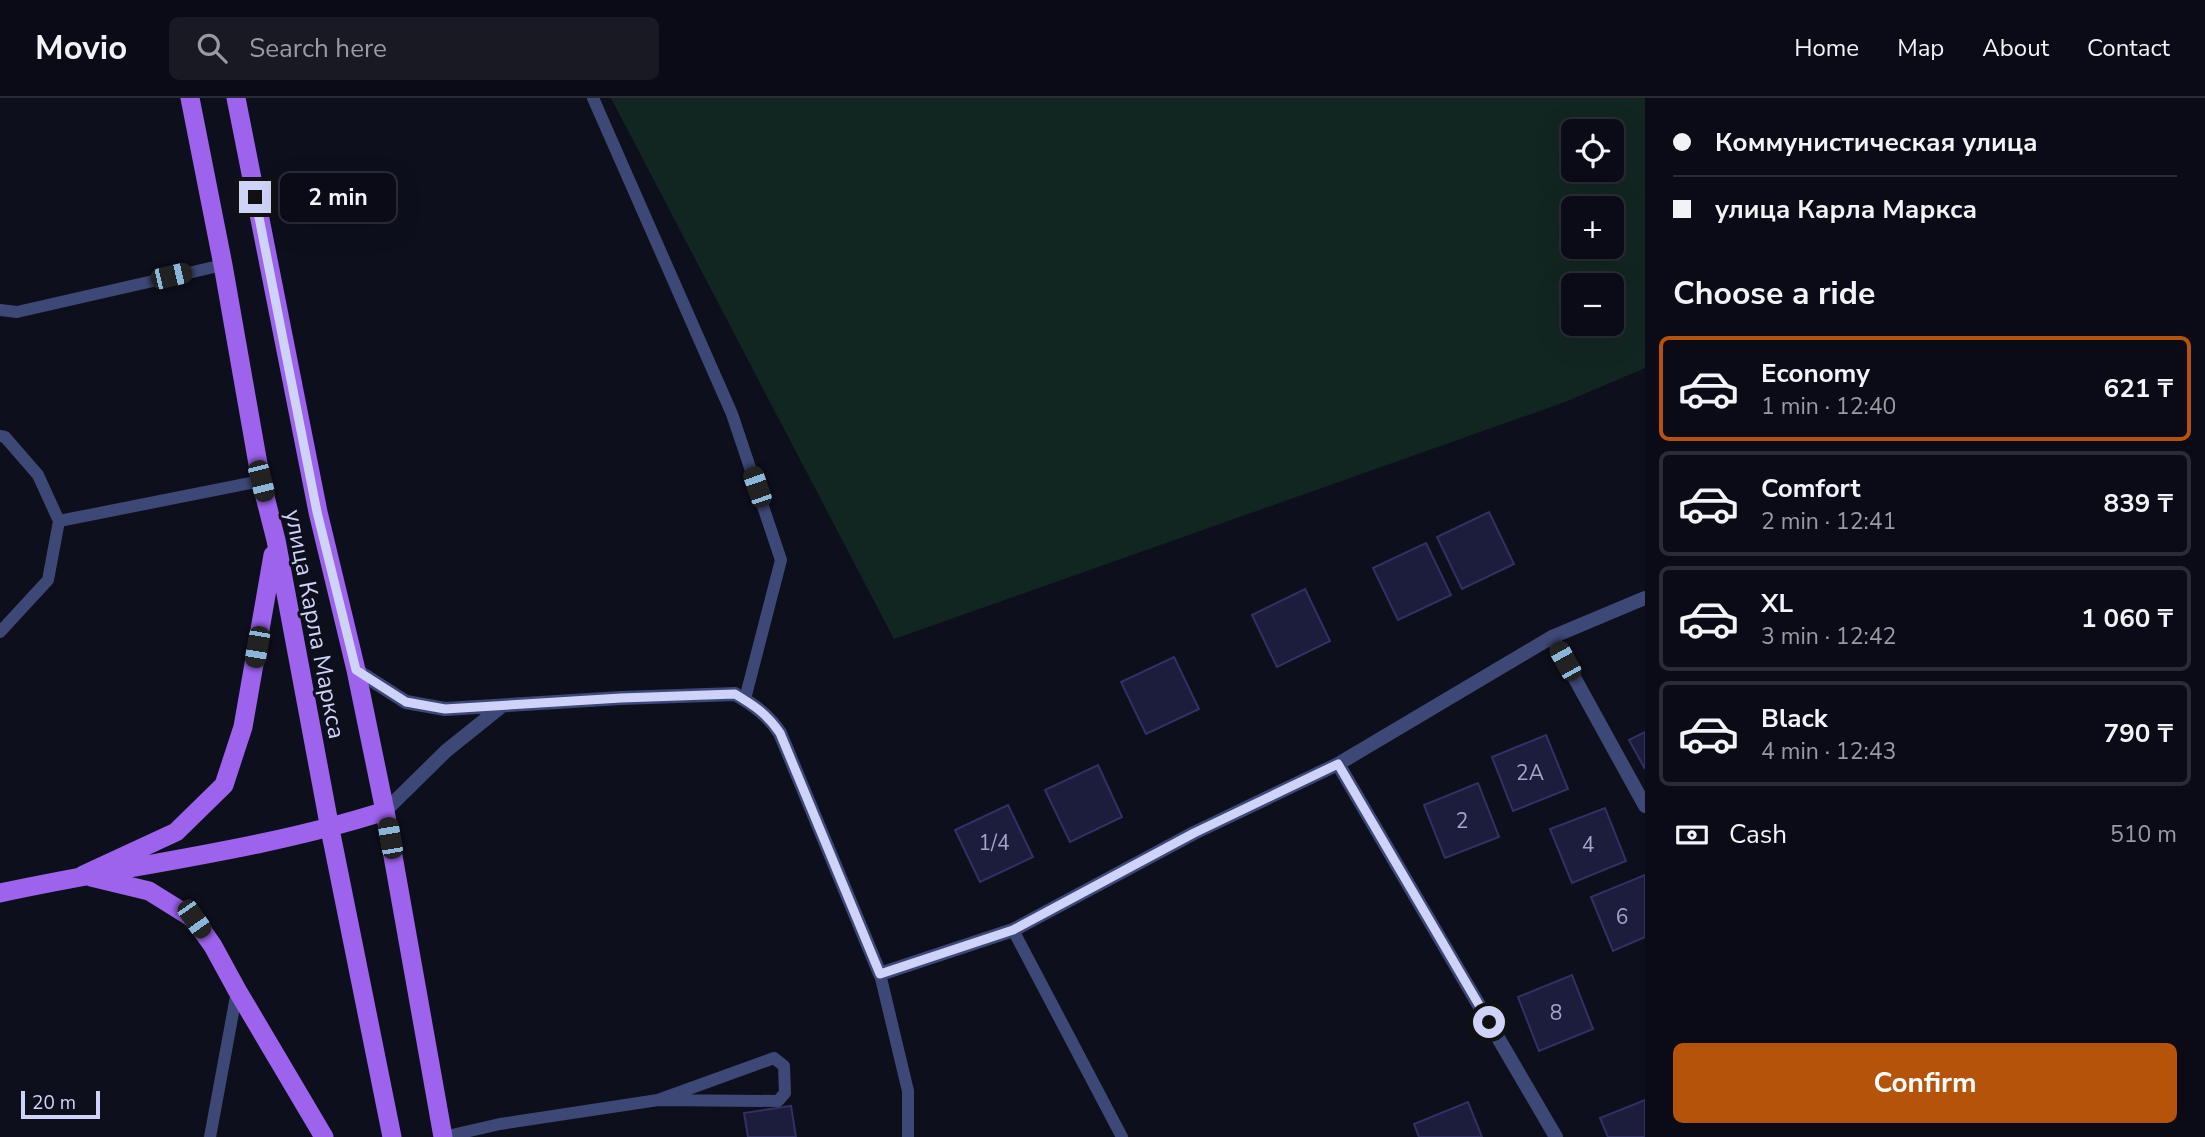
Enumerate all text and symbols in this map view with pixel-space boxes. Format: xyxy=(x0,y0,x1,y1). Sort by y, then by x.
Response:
search box xyxy=(169,17,659,80)
text: Movio xyxy=(35,26,127,71)
icon: search xyxy=(193,29,231,67)
text: Search here xyxy=(249,31,387,66)
text: Home xyxy=(1794,32,1859,64)
text: Map xyxy=(1897,32,1944,64)
text: About xyxy=(1982,32,2049,64)
text: Contact xyxy=(2087,32,2170,64)
map controls xyxy=(1561,119,1624,336)
button: locate xyxy=(1561,119,1624,182)
text: Коммунистическая улица xyxy=(1715,125,2038,160)
callout: 2 min xyxy=(280,172,395,222)
route end xyxy=(239,181,271,213)
text: 2 min xyxy=(308,182,368,213)
text: улица Карла Маркса xyxy=(1715,192,1977,227)
button: + xyxy=(1561,196,1624,259)
car xyxy=(149,261,194,291)
text: Choose a ride xyxy=(1673,272,1875,315)
button: − xyxy=(1561,273,1624,336)
text: Economy xyxy=(1761,356,1870,391)
icon: car xyxy=(1677,357,1740,420)
text: 621 ₸ xyxy=(2104,371,2173,406)
text: 1 min · 12:40 xyxy=(1761,391,1896,422)
car xyxy=(246,458,277,504)
car xyxy=(741,464,774,510)
text: Comfort xyxy=(1761,471,1861,506)
icon: car xyxy=(1677,472,1740,535)
text: 839 ₸ xyxy=(2104,486,2173,521)
text: 2 min · 12:41 xyxy=(1761,506,1896,537)
street label: улица Карла Маркса xyxy=(277,507,353,741)
text: XL xyxy=(1761,586,1793,621)
icon: car xyxy=(1677,587,1740,650)
text: 1 060 ₸ xyxy=(2081,601,2173,636)
text: 3 min · 12:42 xyxy=(1761,621,1896,652)
car xyxy=(244,624,271,670)
car xyxy=(1546,638,1585,684)
text: Black xyxy=(1761,701,1828,736)
icon: car xyxy=(1677,702,1740,765)
text: 790 ₸ xyxy=(2104,716,2173,751)
text: 4 min · 12:43 xyxy=(1761,736,1896,767)
house number: 2А xyxy=(1516,759,1544,787)
house number: 2 xyxy=(1456,807,1468,835)
car xyxy=(377,815,404,861)
icon: cash xyxy=(1673,816,1711,854)
text: Cash xyxy=(1729,817,1787,852)
text: 510 m xyxy=(2110,819,2177,850)
house number: 1/4 xyxy=(978,829,1010,857)
house number: 4 xyxy=(1582,831,1594,859)
car xyxy=(174,896,215,942)
house number: 6 xyxy=(1616,903,1628,931)
house number: 8 xyxy=(1550,999,1562,1027)
route start xyxy=(1473,1006,1505,1038)
button: Confirm xyxy=(1673,1043,2177,1123)
scale bar xyxy=(21,1088,100,1120)
text: 20 m xyxy=(32,1090,76,1116)

